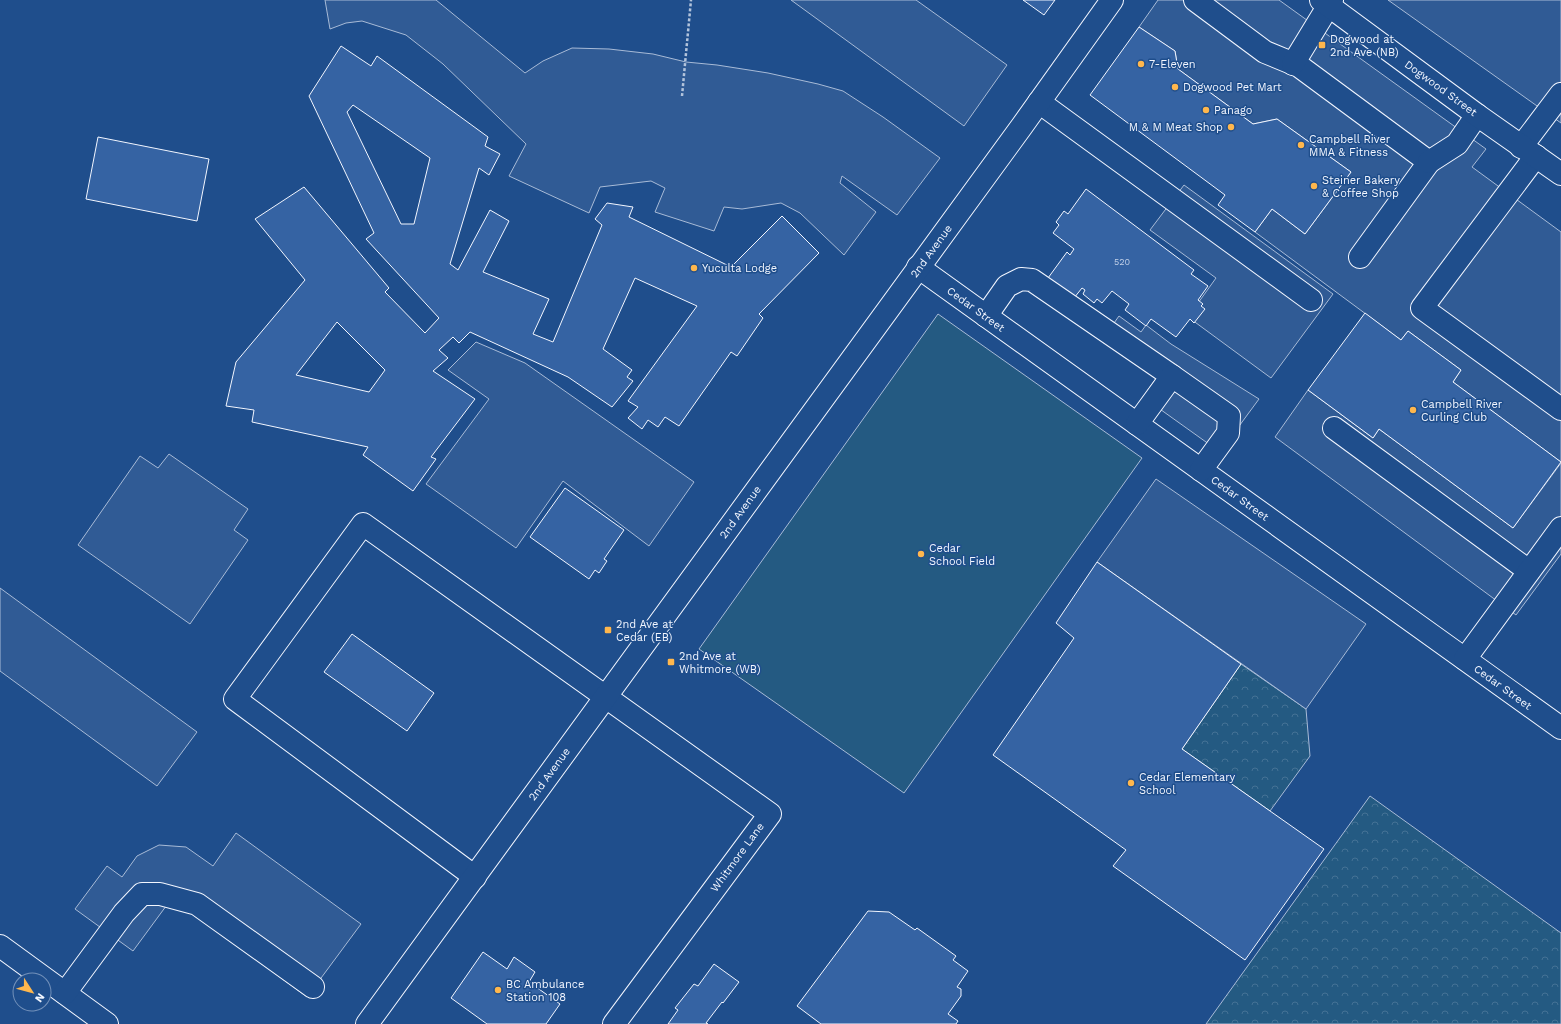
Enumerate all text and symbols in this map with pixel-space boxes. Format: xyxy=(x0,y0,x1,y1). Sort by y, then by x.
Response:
place label: Dogwood at 2nd Ave (NB) xyxy=(1330,33,1399,59)
marker: Dogwood at 2nd Ave (NB) xyxy=(1317,40,1327,50)
place label: 7-Eleven xyxy=(1149,58,1196,71)
street label: Dogwood Street xyxy=(1402,58,1480,119)
marker: 7-Eleven xyxy=(1136,59,1146,69)
place label: Dogwood Pet Mart xyxy=(1183,81,1282,94)
marker: Dogwood Pet Mart xyxy=(1170,82,1180,92)
place label: Panago xyxy=(1214,104,1252,117)
marker: Panago xyxy=(1201,105,1211,115)
place label: M & M Meat Shop xyxy=(1129,121,1223,134)
marker: M & M Meat Shop xyxy=(1226,122,1236,132)
place label: Campbell River MMA & Fitness xyxy=(1309,133,1391,159)
marker: Campbell River MMA & Fitness xyxy=(1296,140,1306,150)
place label: Steiner Bakery & Coffee Shop xyxy=(1322,174,1400,200)
marker: Steiner Bakery & Coffee Shop xyxy=(1309,181,1319,191)
street label: 2nd Avenue xyxy=(908,222,955,280)
house number: 520 xyxy=(1114,257,1130,267)
place label: Yuculta Lodge xyxy=(702,262,777,275)
marker: Yuculta Lodge xyxy=(689,263,699,273)
street label: Cedar Street xyxy=(944,284,1007,335)
place label: Campbell River Curling Club xyxy=(1421,398,1503,424)
marker: Campbell River Curling Club xyxy=(1408,405,1418,415)
street label: Cedar Street xyxy=(1208,473,1271,524)
street label: 2nd Avenue xyxy=(717,483,764,541)
place label: Cedar School Field xyxy=(929,542,995,568)
marker: Cedar School Field xyxy=(916,549,926,559)
place label: 2nd Ave at Cedar (EB) xyxy=(616,618,673,644)
marker: 2nd Ave at Cedar (EB) xyxy=(603,625,613,635)
place label: 2nd Ave at Whitmore (WB) xyxy=(679,650,761,676)
marker: 2nd Ave at Whitmore (WB) xyxy=(666,657,676,667)
street label: Cedar Street xyxy=(1471,662,1534,713)
street label: 2nd Avenue xyxy=(526,745,573,803)
place label: Cedar Elementary School xyxy=(1139,771,1236,797)
marker: Cedar Elementary School xyxy=(1126,778,1136,788)
street label: Whitmore Lane xyxy=(708,820,767,894)
north arrow xyxy=(12,972,52,1012)
place label: BC Ambulance Station 108 xyxy=(506,978,584,1004)
marker: BC Ambulance Station 108 xyxy=(493,985,503,995)
text: N xyxy=(32,990,47,1005)

